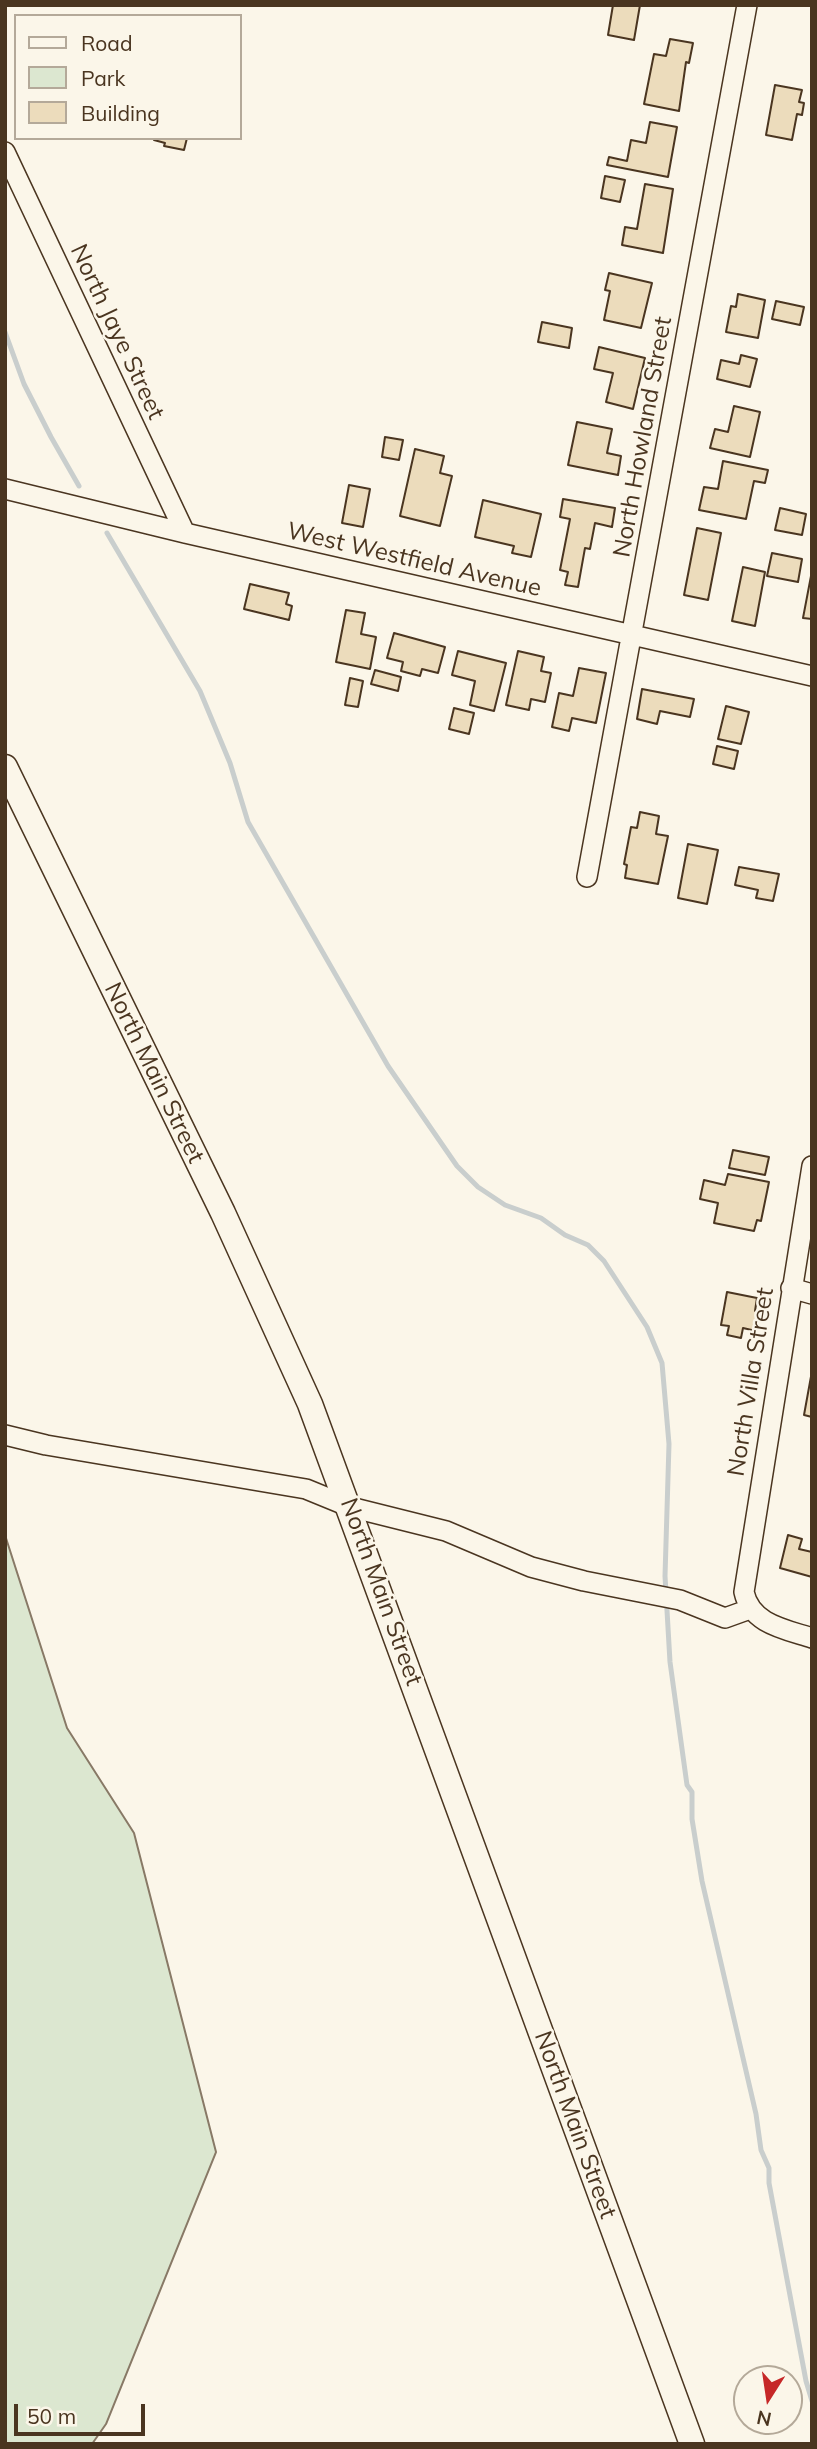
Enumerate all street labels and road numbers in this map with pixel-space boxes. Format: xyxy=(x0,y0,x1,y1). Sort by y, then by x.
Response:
street label: North Jaye Street xyxy=(64,240,170,424)
street label: North Howland Street xyxy=(608,315,678,559)
street label: West Westfield Avenue xyxy=(284,517,544,603)
street label: North Main Street xyxy=(98,978,210,1168)
street label: North Villa Street xyxy=(722,1286,780,1478)
street label: North Main Street xyxy=(334,1494,428,1690)
street label: North Main Street xyxy=(528,2027,622,2223)

